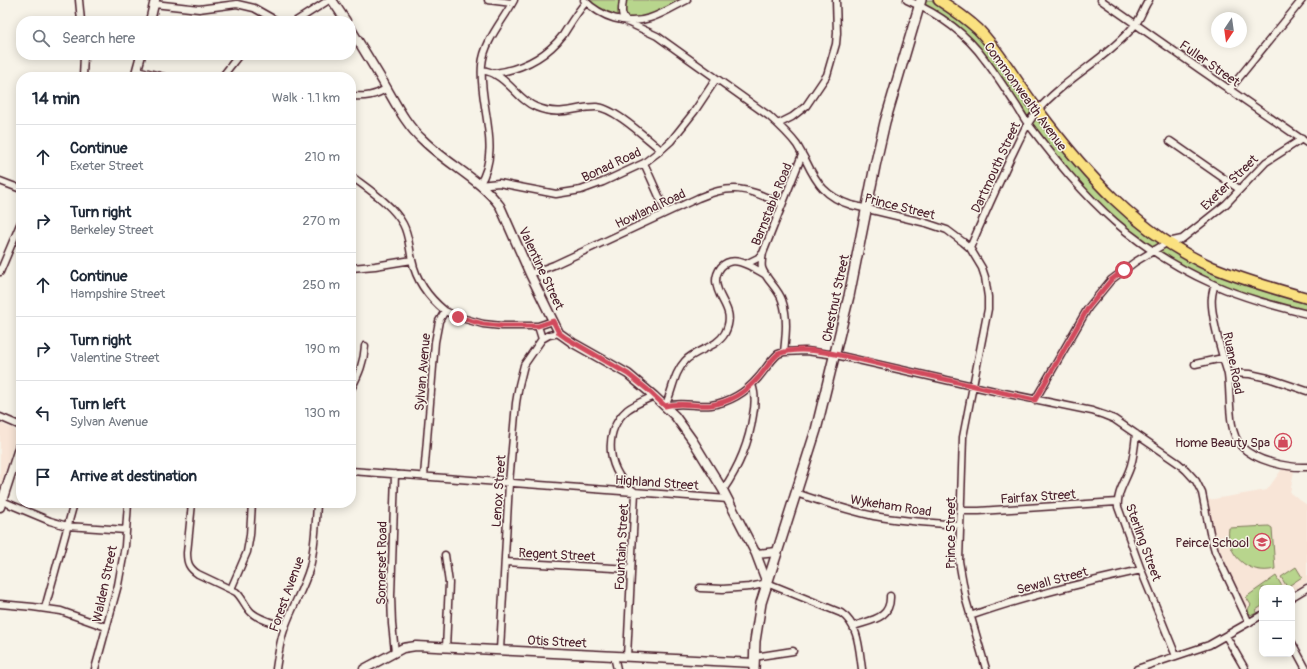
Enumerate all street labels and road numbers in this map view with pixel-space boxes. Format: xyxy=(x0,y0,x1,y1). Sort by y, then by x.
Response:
street label: Fuller Street xyxy=(1176,37,1243,91)
street label: Commonwealth Avenue xyxy=(980,39,1070,154)
street label: Dartmouth Street xyxy=(968,119,1024,215)
street label: Bonad Road xyxy=(579,144,644,186)
street label: Exeter Street xyxy=(1198,151,1262,214)
street label: Barnstable Road xyxy=(748,161,796,248)
street label: Howland Road xyxy=(613,186,688,232)
street label: Prince Street xyxy=(863,190,937,224)
street label: Valentine Street xyxy=(515,224,568,313)
street label: Chestnut Street xyxy=(819,252,853,343)
street label: Ruane Road xyxy=(1219,331,1247,396)
street label: Sylvan Avenue xyxy=(412,332,434,412)
street label: Lenox Street xyxy=(488,454,510,528)
street label: Highland Street xyxy=(615,472,700,494)
street label: Fairfax Street xyxy=(1000,486,1077,508)
street label: Wykeham Road xyxy=(849,492,933,520)
street label: Prince Street xyxy=(943,496,959,569)
street label: Sterling Street xyxy=(1122,501,1165,584)
street label: Fountain Street xyxy=(612,503,632,591)
street label: Somerset Road xyxy=(373,521,391,605)
street label: Walden Street xyxy=(89,543,121,624)
street label: Regent Street xyxy=(518,545,597,565)
street label: Forest Avenue xyxy=(266,554,308,634)
street label: Sewall Street xyxy=(1015,564,1090,598)
street label: Otis Street xyxy=(527,632,588,652)

